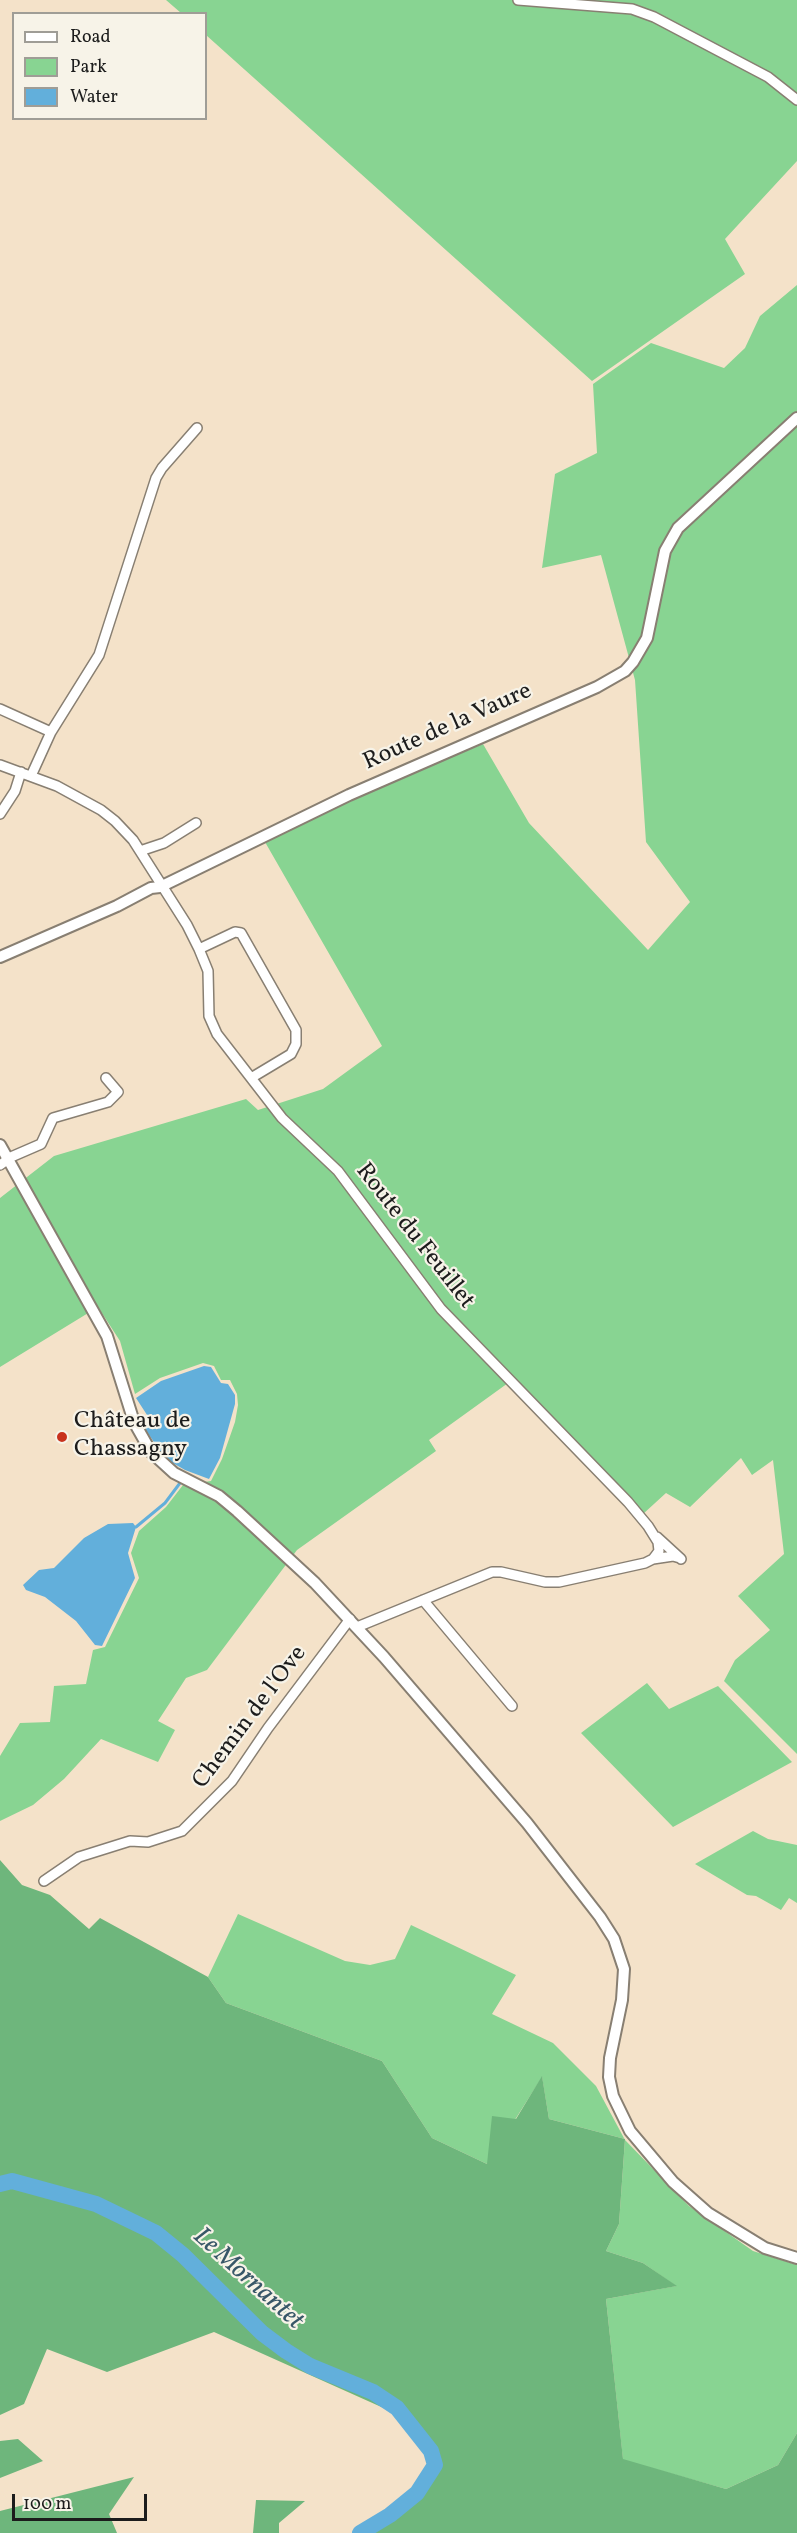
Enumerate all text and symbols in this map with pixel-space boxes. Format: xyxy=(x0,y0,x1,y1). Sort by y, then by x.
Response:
legend xyxy=(12,12,207,120)
text: Road xyxy=(70,25,111,50)
text: Park xyxy=(70,55,107,80)
text: Water xyxy=(70,85,118,110)
street label: Route de la Vaure xyxy=(359,678,537,778)
street label: Route du Feuillet xyxy=(348,1158,480,1316)
place label: Château de Chassagny xyxy=(74,1409,190,1465)
marker: Château de Chassagny xyxy=(55,1430,69,1444)
street label: Chemin de l'Ove xyxy=(188,1641,314,1795)
water label: Le Mornantet xyxy=(185,2222,309,2338)
scale bar xyxy=(15,2482,150,2520)
text: 100 m xyxy=(23,2492,72,2517)

